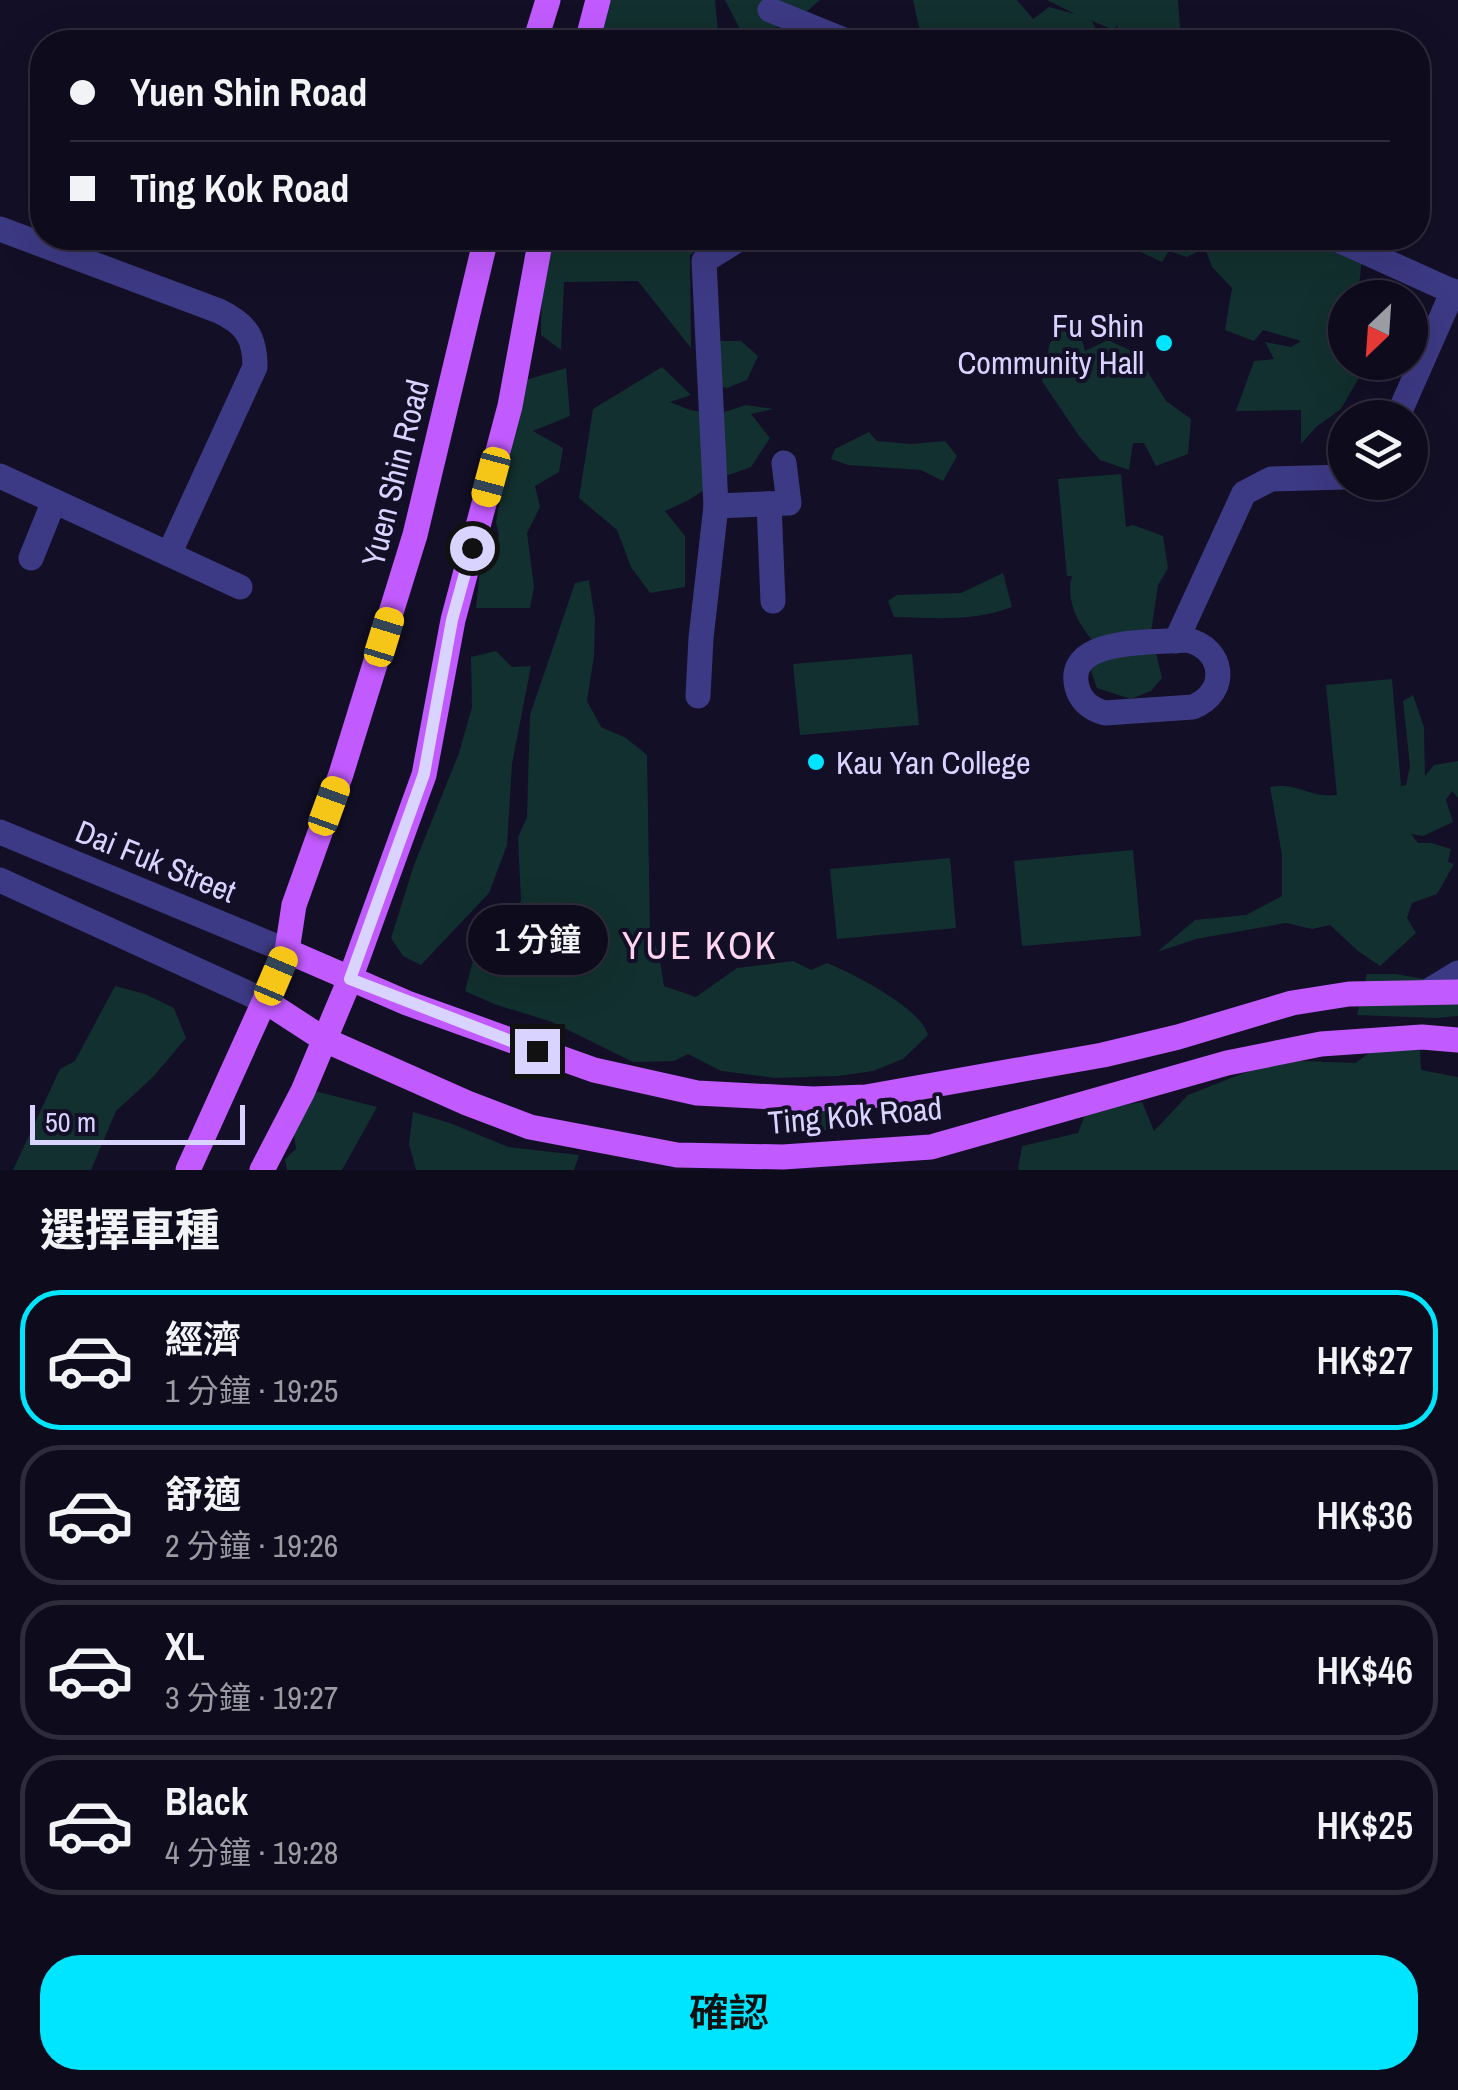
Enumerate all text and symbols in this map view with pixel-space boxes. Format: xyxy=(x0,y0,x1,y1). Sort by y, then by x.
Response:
text: Yuen Shin Road xyxy=(130,67,367,118)
text: Ting Kok Road xyxy=(130,163,349,214)
north arrow xyxy=(1328,280,1428,380)
map controls xyxy=(1328,280,1428,500)
place label: Fu Shin Community Hall xyxy=(957,304,1144,384)
marker: Fu Shin Community Hall xyxy=(1153,332,1175,354)
street label: Yuen Shin Road xyxy=(351,375,439,571)
button: layers xyxy=(1328,400,1428,500)
car xyxy=(469,444,513,510)
route start xyxy=(450,526,495,571)
car xyxy=(361,604,407,670)
place label: Kau Yan College xyxy=(836,741,1031,784)
marker: Kau Yan College xyxy=(805,751,827,773)
car xyxy=(305,773,353,839)
street label: Dai Fuk Street xyxy=(70,809,242,913)
callout: 1 分鐘 xyxy=(467,906,607,976)
text: 1 分鐘 xyxy=(495,918,581,961)
district label: YUE KOK xyxy=(622,920,778,971)
car xyxy=(250,943,302,1009)
route end xyxy=(515,1029,560,1074)
street label: Ting Kok Road xyxy=(766,1086,944,1144)
scale bar xyxy=(30,1100,245,1144)
text: 50 m xyxy=(45,1103,96,1141)
text: 選擇車種 xyxy=(40,1199,220,1260)
text: 經濟 xyxy=(165,1314,241,1365)
icon: car xyxy=(45,1315,135,1405)
text: HK$27 xyxy=(1317,1335,1413,1386)
text: 1 分鐘 · 19:25 xyxy=(165,1369,338,1412)
text: 舒適 xyxy=(165,1469,241,1520)
icon: car xyxy=(45,1470,135,1560)
text: HK$36 xyxy=(1317,1490,1413,1541)
text: 2 分鐘 · 19:26 xyxy=(165,1524,338,1567)
text: XL xyxy=(165,1621,205,1672)
icon: car xyxy=(45,1625,135,1715)
text: HK$46 xyxy=(1317,1645,1413,1696)
text: 3 分鐘 · 19:27 xyxy=(165,1676,338,1719)
text: Black xyxy=(165,1776,248,1827)
icon: car xyxy=(45,1780,135,1870)
text: HK$25 xyxy=(1317,1800,1413,1851)
text: 4 分鐘 · 19:28 xyxy=(165,1831,338,1874)
button: 確認 xyxy=(40,1955,1418,2070)

